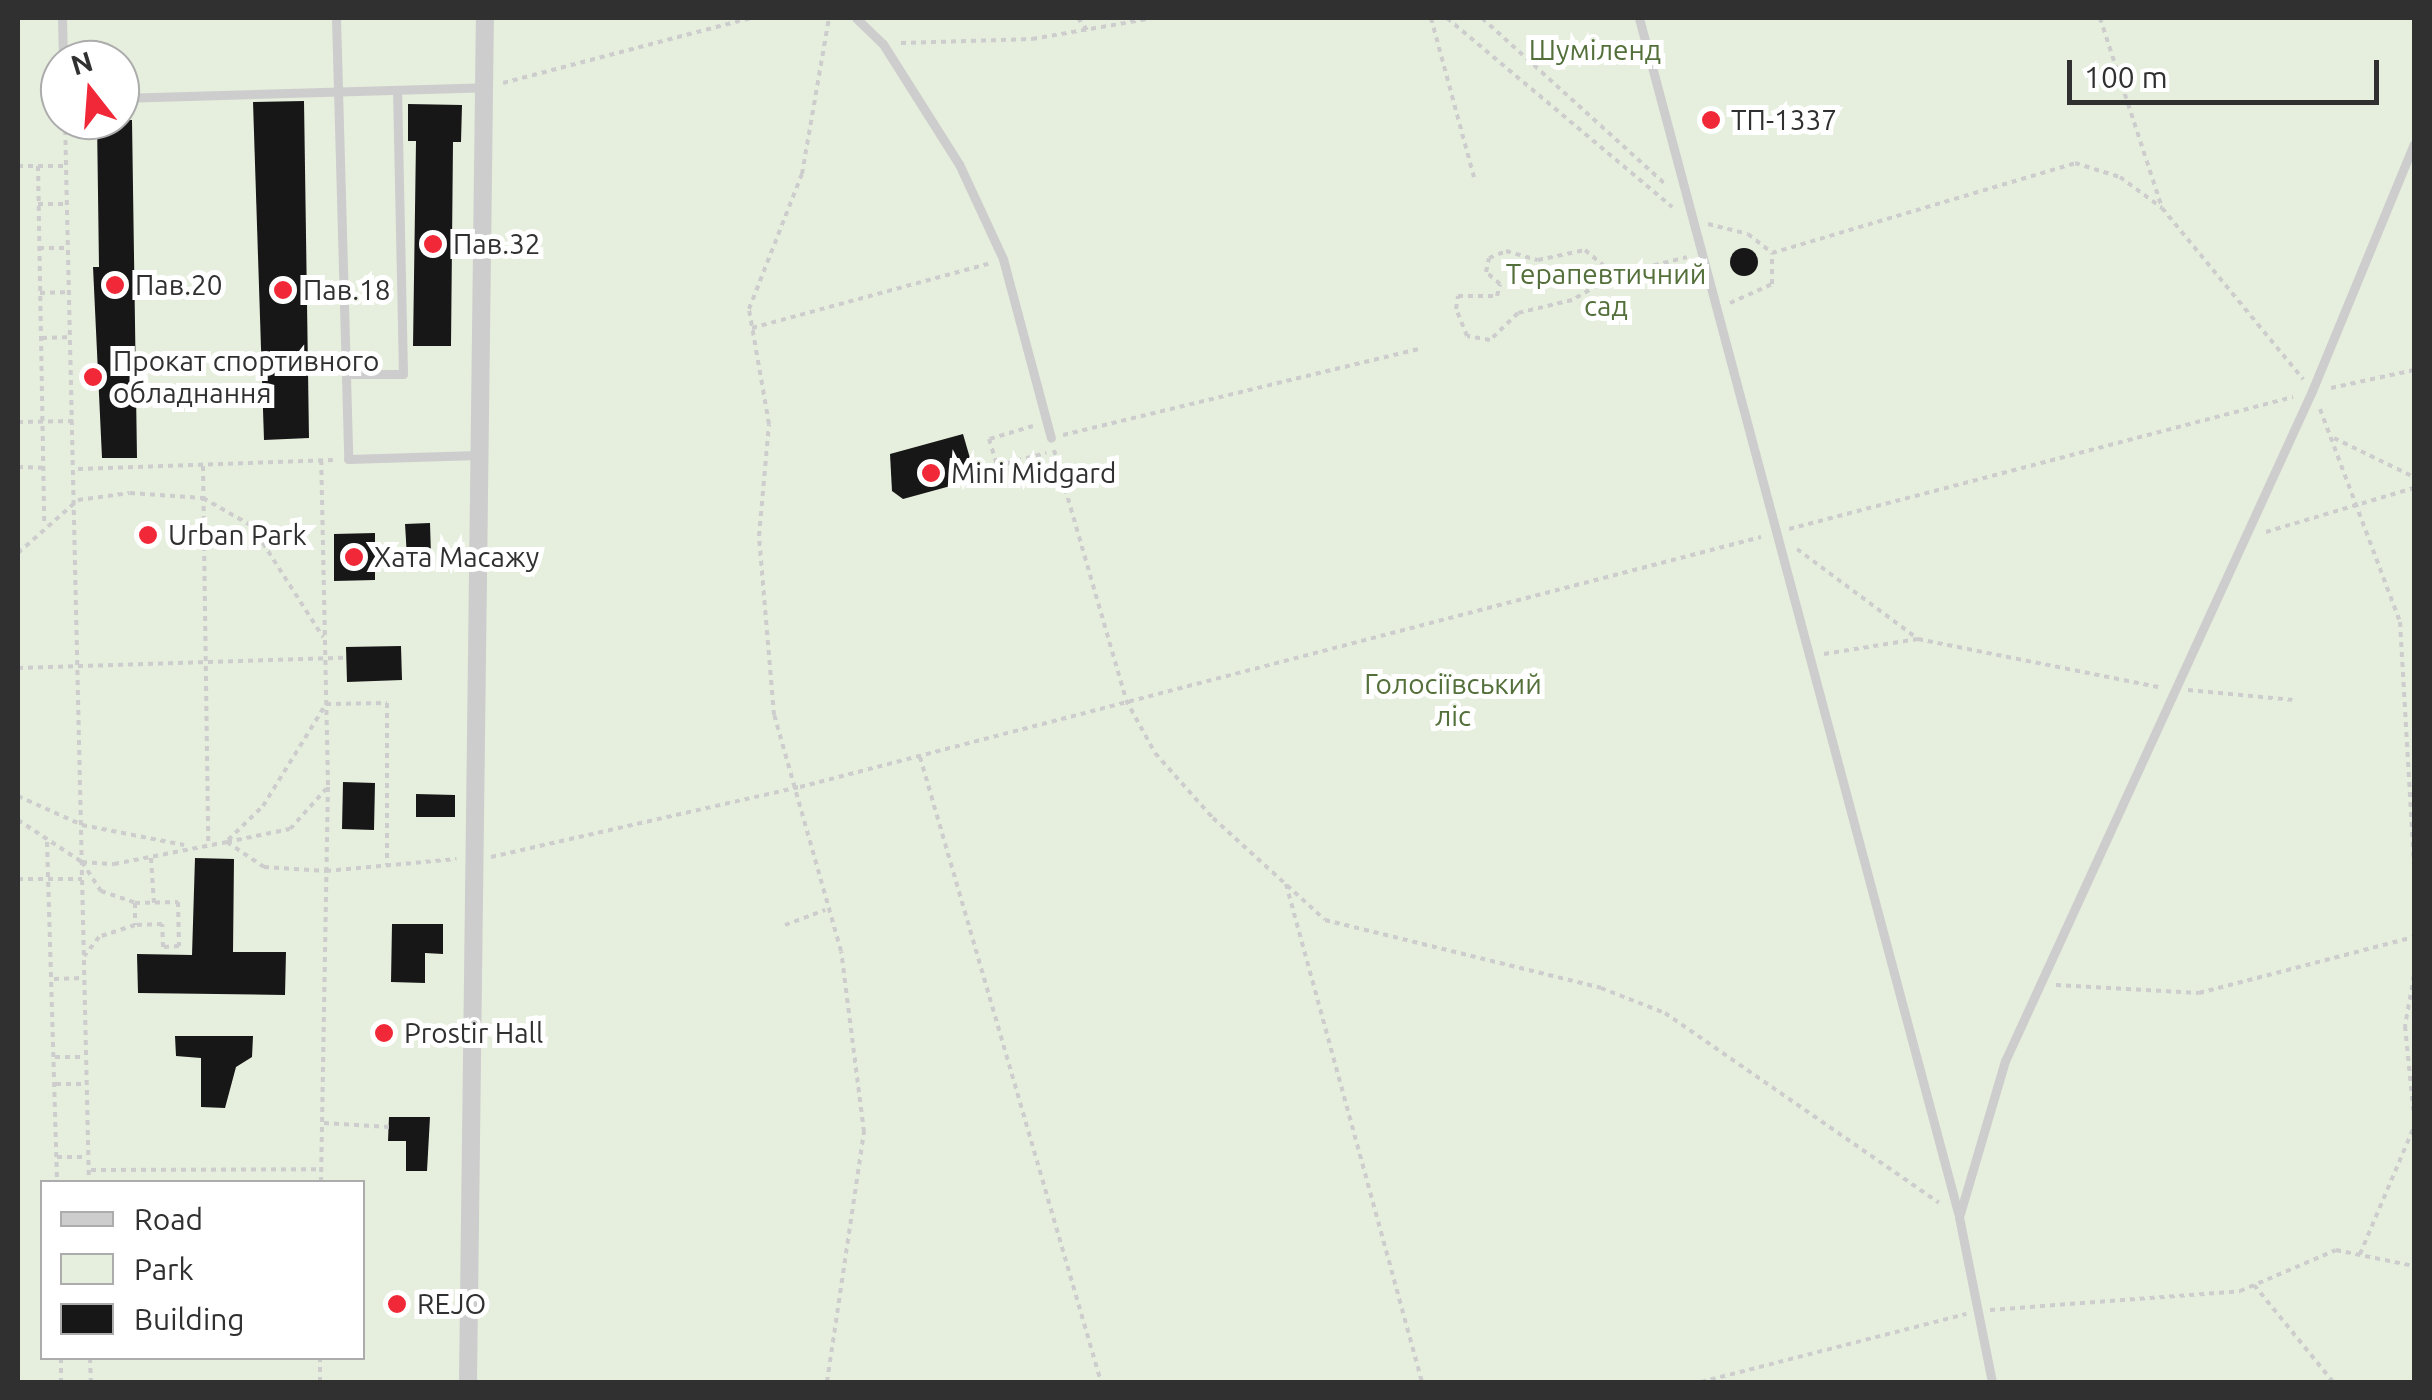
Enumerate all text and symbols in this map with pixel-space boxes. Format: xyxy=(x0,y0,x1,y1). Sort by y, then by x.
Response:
park label: Шуміленд xyxy=(1529,33,1661,67)
north arrow xyxy=(40,40,140,140)
scale bar xyxy=(2072,40,2384,102)
text: N xyxy=(67,45,96,81)
text: 100 m xyxy=(2084,60,2168,94)
place label: ТП-1337 xyxy=(1731,103,1837,137)
marker: ТП-1337 xyxy=(1700,109,1722,131)
place label: Пав.32 xyxy=(453,227,541,261)
marker: Пав.32 xyxy=(422,233,444,255)
park label: Терапевтичний сад xyxy=(1506,257,1706,323)
place label: Пав.20 xyxy=(135,268,223,302)
place label: Пав.18 xyxy=(303,273,391,307)
marker: Пав.20 xyxy=(104,274,126,296)
marker: Пав.18 xyxy=(272,279,294,301)
place label: Прокат спортивного обладнання xyxy=(113,344,379,410)
marker: Прокат спортивного обладнання xyxy=(82,366,104,388)
place label: Mini Midgard xyxy=(951,456,1116,490)
marker: Mini Midgard xyxy=(920,462,942,484)
place label: Urban Park xyxy=(168,518,307,552)
marker: Urban Park xyxy=(137,524,159,546)
place label: Хата Масажу xyxy=(374,540,539,574)
marker: Хата Масажу xyxy=(343,546,365,568)
park label: Голосіївський ліс xyxy=(1364,667,1542,733)
place label: Prostir Hall xyxy=(404,1016,543,1050)
marker: Prostir Hall xyxy=(373,1022,395,1044)
legend xyxy=(40,1180,365,1360)
text: Road xyxy=(134,1202,203,1236)
text: Park xyxy=(134,1252,194,1286)
place label: REJO xyxy=(417,1287,486,1321)
marker: REJO xyxy=(386,1293,408,1315)
text: Building xyxy=(134,1302,245,1336)

